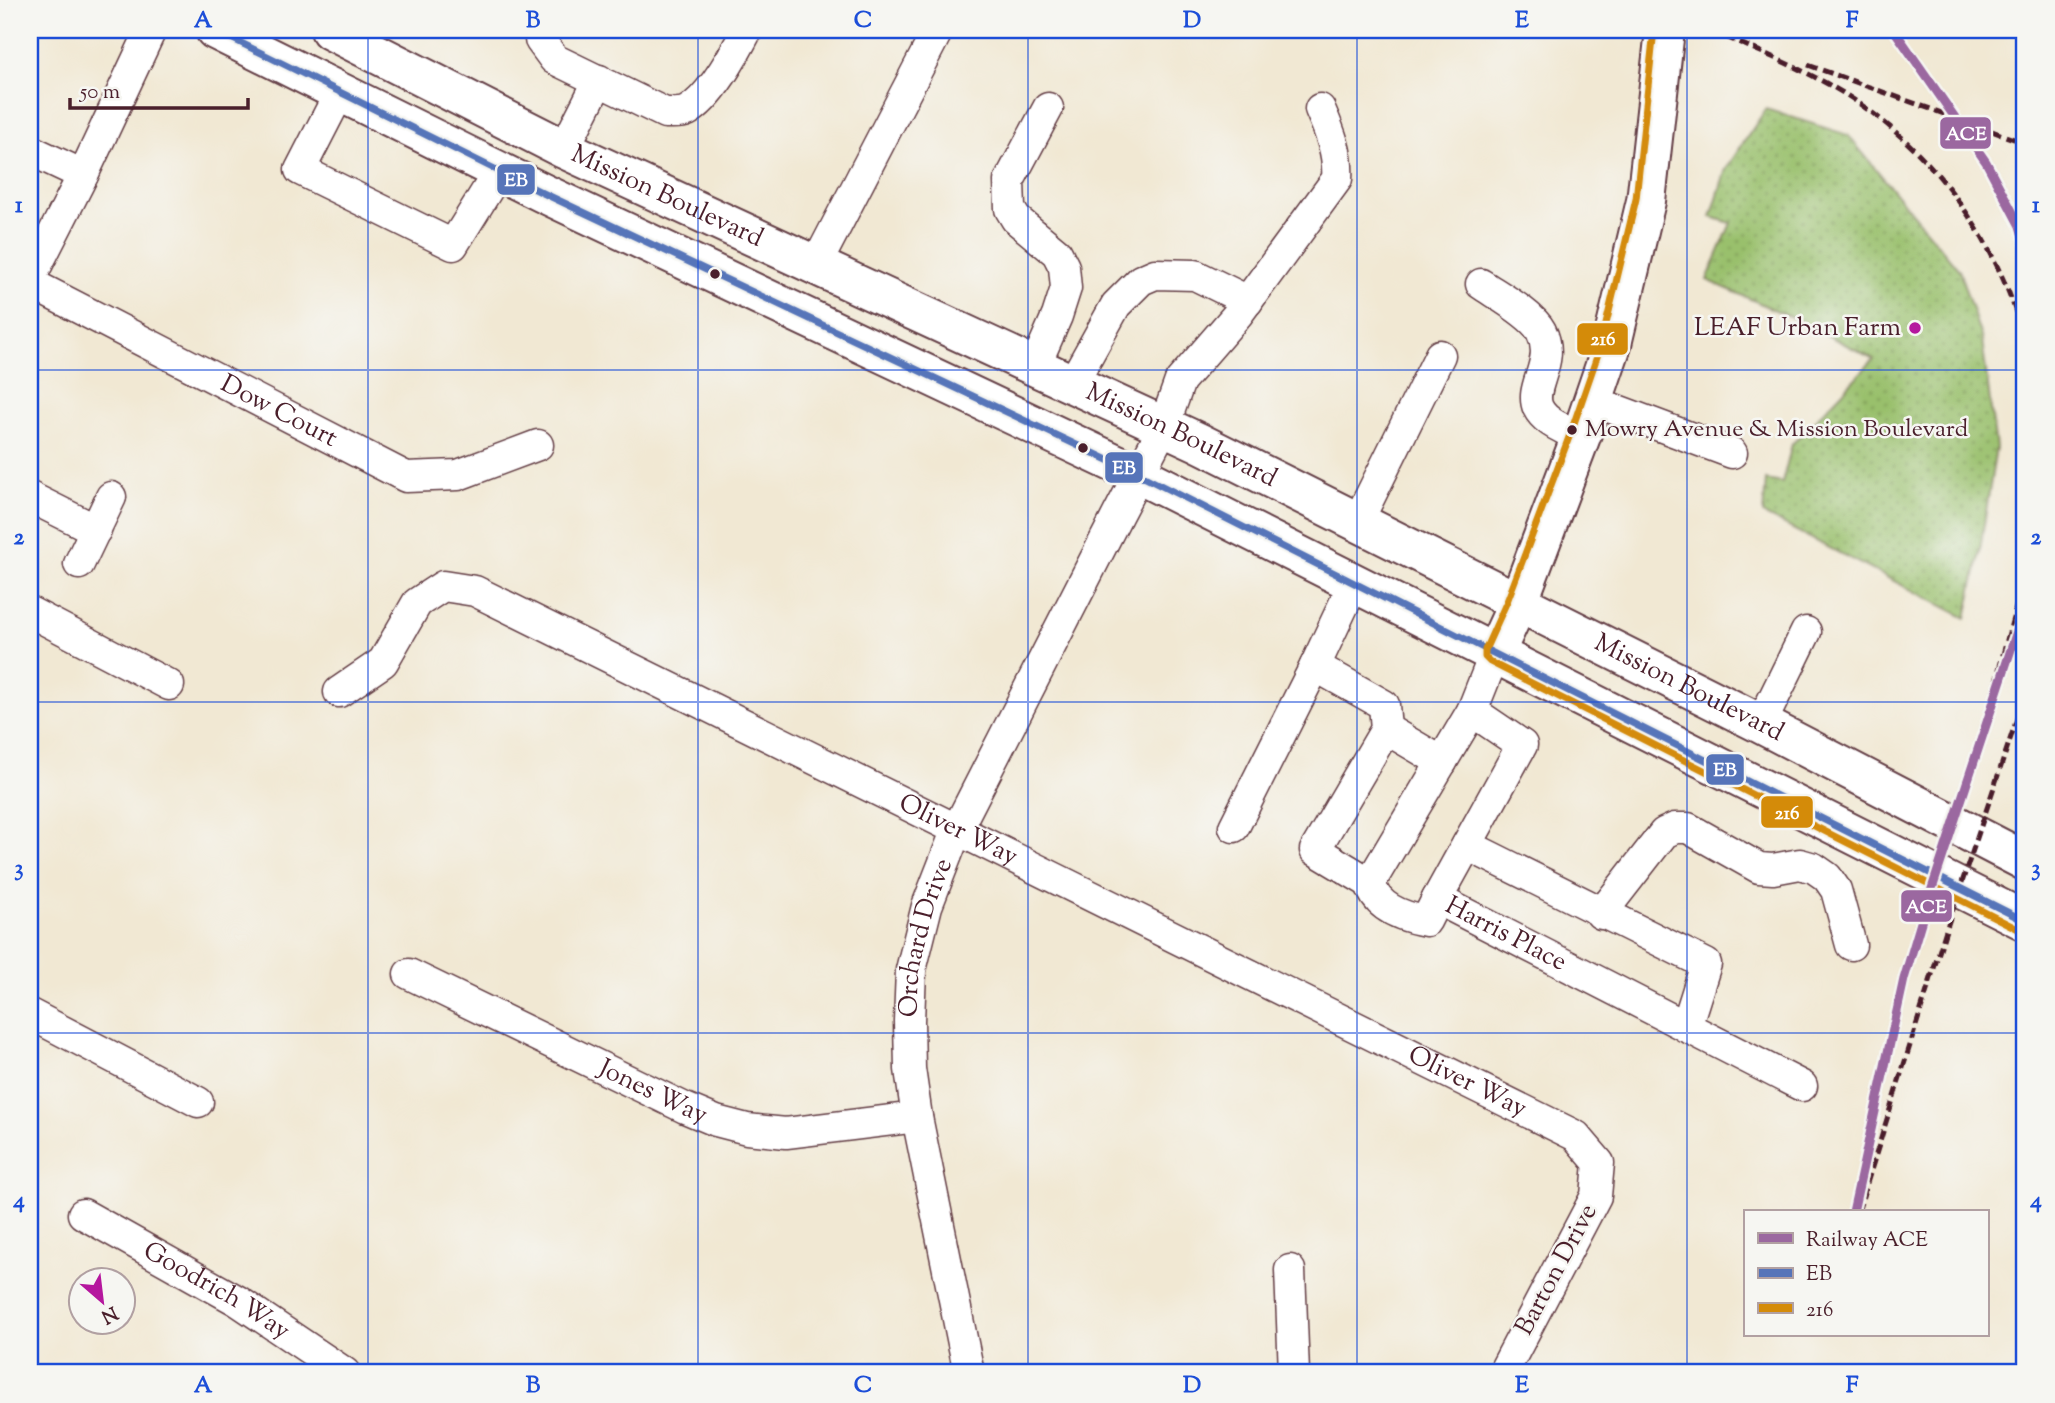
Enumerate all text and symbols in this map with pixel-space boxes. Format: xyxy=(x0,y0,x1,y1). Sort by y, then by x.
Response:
text: A xyxy=(194,5,213,38)
text: B xyxy=(526,5,541,38)
text: C xyxy=(854,5,872,38)
text: D xyxy=(1183,5,1201,38)
text: E xyxy=(1515,5,1529,38)
text: F xyxy=(1846,5,1859,38)
scale bar xyxy=(70,66,248,110)
text: 50 m xyxy=(79,78,120,108)
line badge: ACE xyxy=(1939,116,1992,150)
text: ACE xyxy=(1945,122,1987,149)
street label: Mission Boulevard xyxy=(565,136,770,257)
line badge: EB xyxy=(496,163,536,196)
text: EB xyxy=(504,168,528,195)
text: 1 xyxy=(15,190,23,223)
text: 1 xyxy=(2032,190,2040,223)
unlabelled marker xyxy=(708,267,722,281)
place label: LEAF Urban Farm xyxy=(1694,310,1901,347)
marker: LEAF Urban Farm xyxy=(1907,320,1923,336)
line badge: 216 xyxy=(1576,322,1629,356)
text: 216 xyxy=(1591,327,1615,354)
street label: Dow Court xyxy=(214,366,344,457)
street label: Mission Boulevard xyxy=(1079,374,1284,497)
place label: Mowry Avenue & Mission Boulevard xyxy=(1585,413,1969,447)
marker: Mowry Avenue & Mission Boulevard xyxy=(1565,423,1579,437)
unlabelled marker xyxy=(1076,441,1090,455)
line badge: EB xyxy=(1104,451,1144,484)
text: EB xyxy=(1112,456,1136,483)
text: 2 xyxy=(14,522,25,555)
text: 2 xyxy=(2031,522,2042,555)
street label: Mission Boulevard xyxy=(1588,625,1791,751)
line badge: EB xyxy=(1705,753,1745,786)
text: EB xyxy=(1713,758,1737,785)
street label: Oliver Way xyxy=(892,785,1024,875)
line badge: 216 xyxy=(1760,795,1814,829)
text: 216 xyxy=(1775,801,1799,828)
text: 3 xyxy=(14,853,24,886)
street label: Orchard Drive xyxy=(891,853,962,1018)
text: 3 xyxy=(2031,853,2041,886)
street label: Harris Place xyxy=(1438,888,1573,981)
line badge: ACE xyxy=(1900,889,1953,923)
text: ACE xyxy=(1905,895,1947,922)
street label: Oliver Way xyxy=(1401,1037,1533,1127)
street label: Jones Way xyxy=(590,1049,713,1134)
text: 4 xyxy=(12,1185,25,1218)
text: 4 xyxy=(2029,1185,2042,1218)
street label: Barton Drive xyxy=(1507,1198,1607,1342)
legend xyxy=(1744,1210,1988,1336)
text: Railway ACE xyxy=(1806,1226,1928,1256)
street label: Goodrich Way xyxy=(136,1233,297,1349)
text: EB xyxy=(1806,1260,1832,1290)
north arrow xyxy=(66,1266,136,1336)
text: 216 xyxy=(1806,1296,1833,1326)
text: N xyxy=(96,1298,122,1329)
text: A xyxy=(194,1370,213,1403)
text: B xyxy=(526,1370,541,1403)
text: C xyxy=(854,1370,872,1403)
text: D xyxy=(1183,1370,1201,1403)
text: E xyxy=(1515,1370,1529,1403)
text: F xyxy=(1846,1370,1859,1403)

